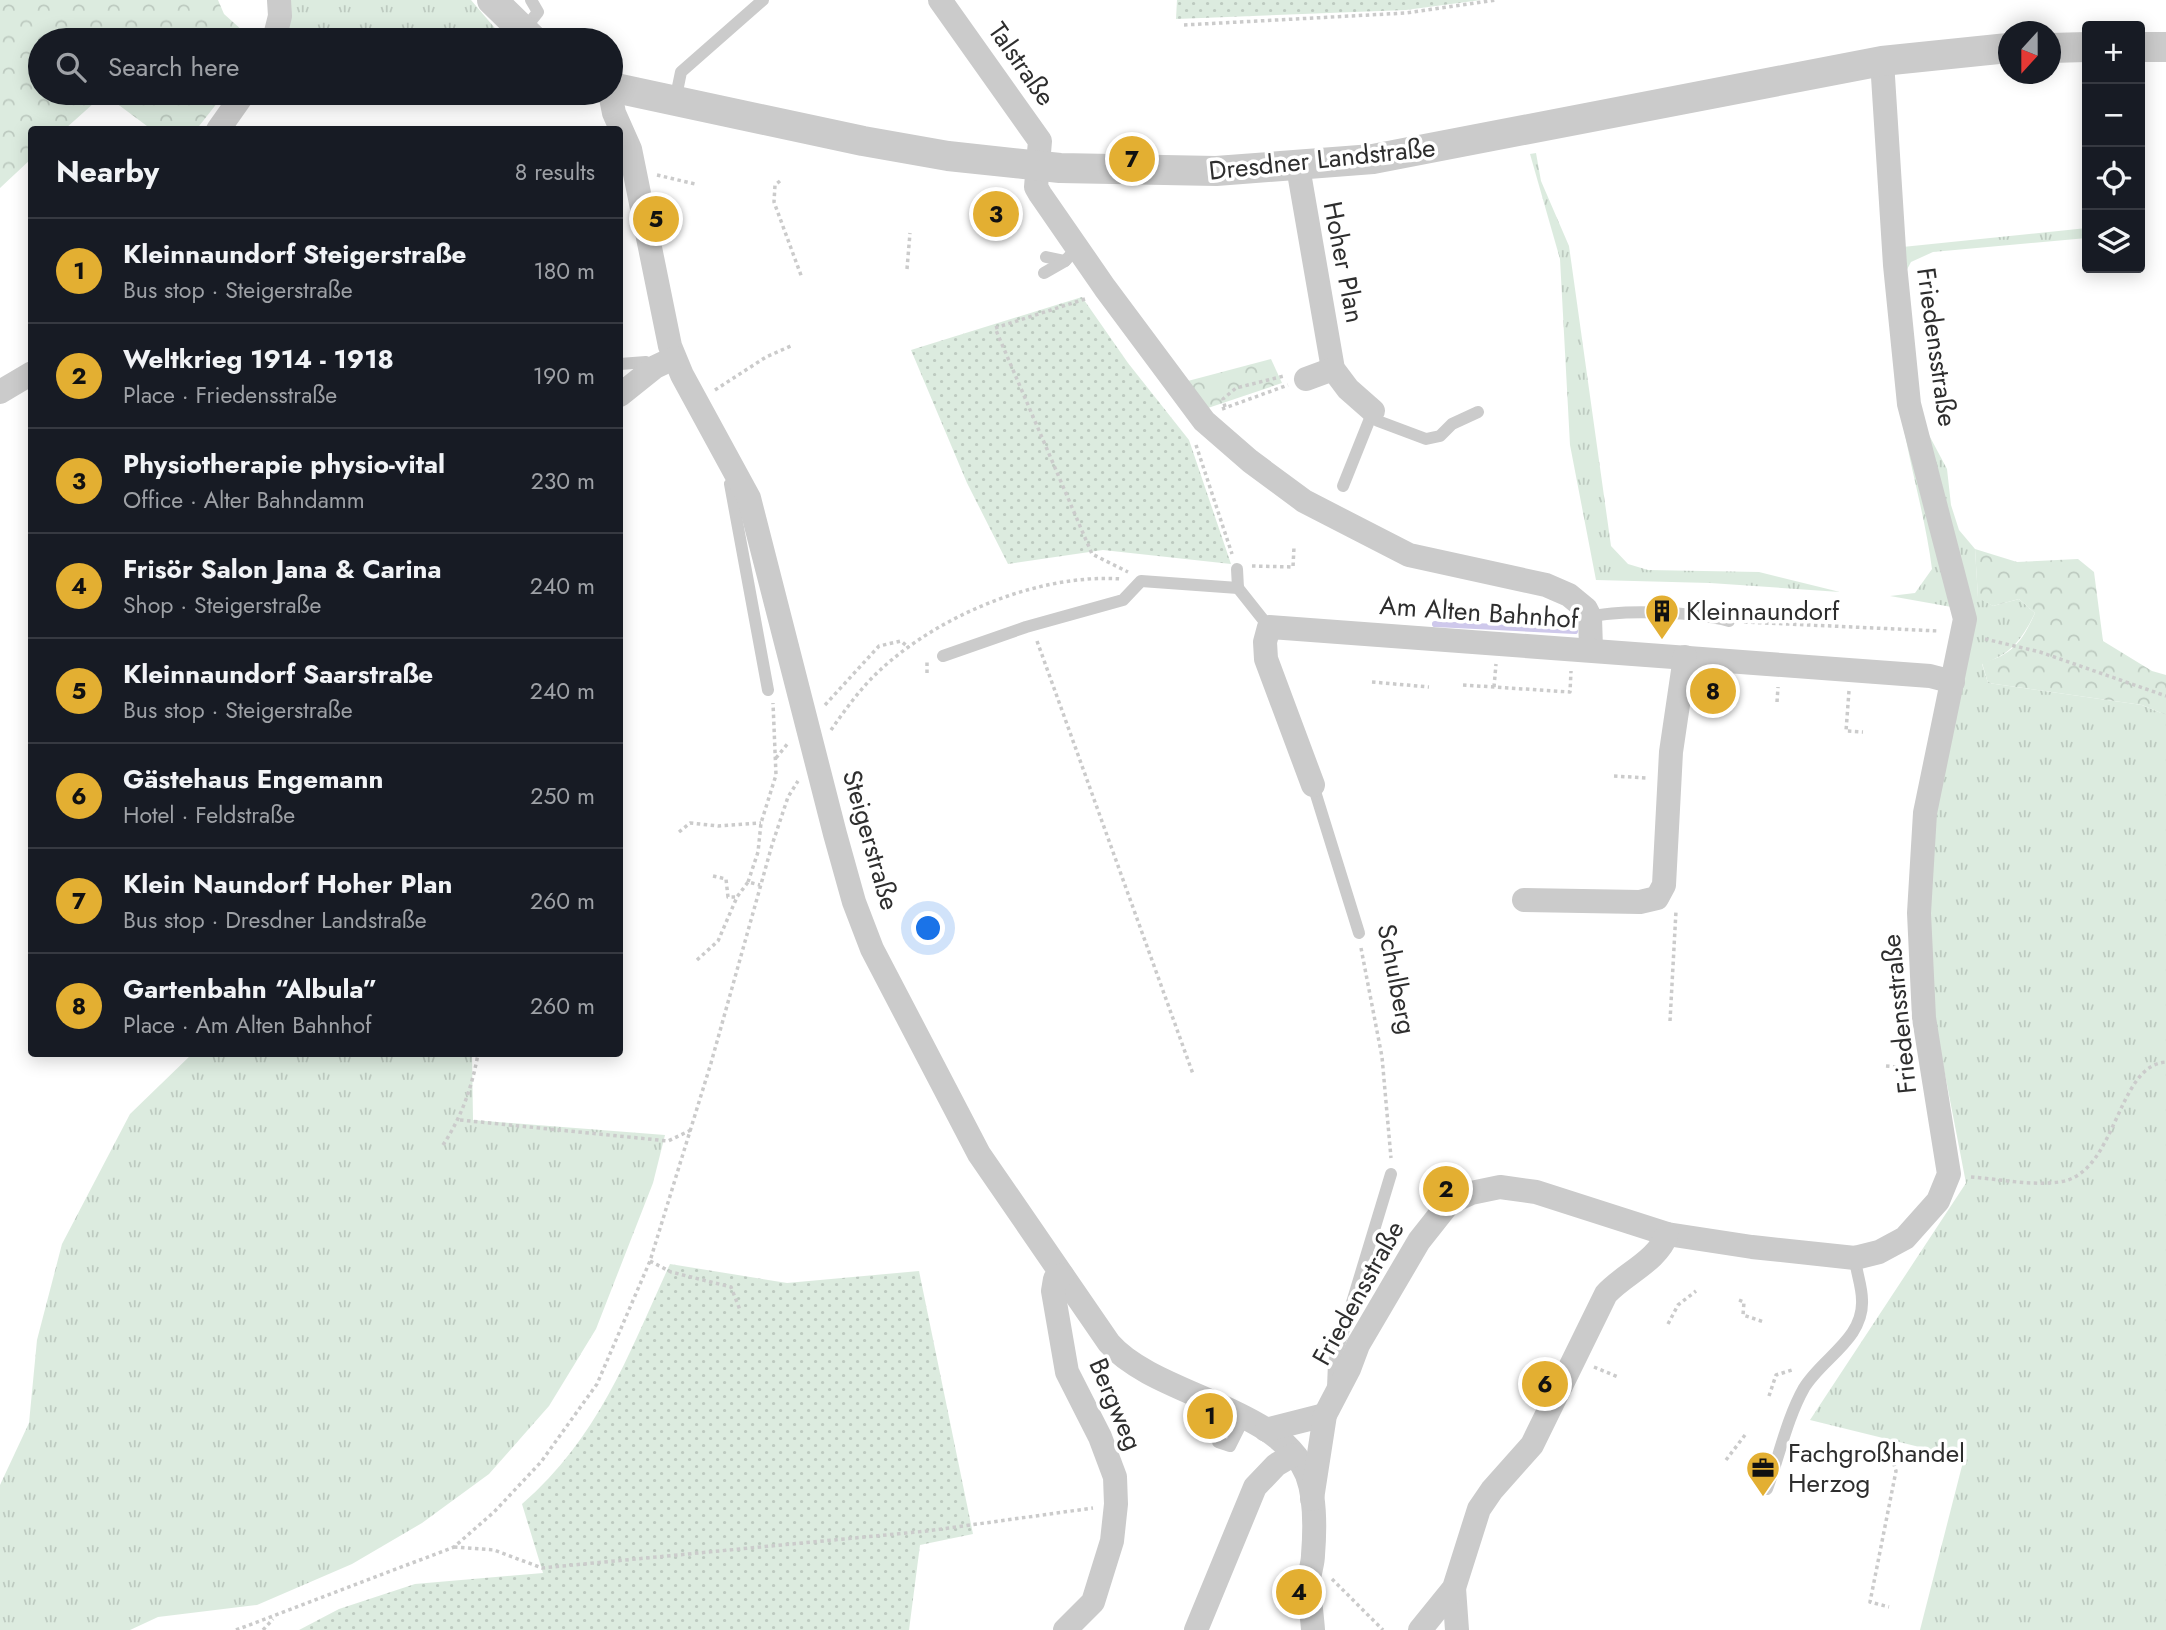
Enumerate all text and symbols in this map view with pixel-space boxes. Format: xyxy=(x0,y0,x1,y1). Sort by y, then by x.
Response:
street label: Talstraße xyxy=(979,15,1065,113)
north arrow xyxy=(1998,21,2061,84)
map controls xyxy=(2082,21,2145,273)
button: + xyxy=(2082,21,2145,84)
search box xyxy=(28,28,623,105)
icon: search xyxy=(52,48,90,86)
text: Search here xyxy=(108,48,240,86)
button: − xyxy=(2082,84,2145,147)
street label: Dresdner Landstraße xyxy=(1207,128,1437,190)
pin: 7 xyxy=(1109,133,1155,185)
button: locate xyxy=(2082,147,2145,210)
text: Nearby xyxy=(56,150,159,193)
text: 8 results xyxy=(515,155,595,189)
pin: 3 xyxy=(973,188,1019,240)
pin: 5 xyxy=(633,193,679,245)
street label: Hoher Plan xyxy=(1314,198,1374,326)
button: layers xyxy=(2082,210,2145,273)
text: Kleinnaundorf Steigerstraße xyxy=(123,235,466,273)
text: 1 xyxy=(73,254,85,288)
text: 180 m xyxy=(533,254,595,288)
street label: Friedensstraße xyxy=(1907,265,1967,429)
text: Bus stop · Steigerstraße xyxy=(123,273,353,307)
text: Weltkrieg 1914 - 1918 xyxy=(123,340,394,378)
text: 2 xyxy=(71,359,87,393)
text: 190 m xyxy=(533,359,595,393)
text: Place · Friedensstraße xyxy=(123,378,337,412)
text: Physiotherapie physio-vital xyxy=(123,445,445,483)
text: 3 xyxy=(72,464,86,498)
text: 230 m xyxy=(531,464,595,498)
text: Office · Alter Bahndamm xyxy=(123,483,365,517)
text: Frisör Salon Jana & Carina xyxy=(123,550,442,588)
text: 4 xyxy=(71,569,87,603)
text: 240 m xyxy=(530,569,595,603)
street label: Am Alten Bahnhof xyxy=(1378,586,1580,638)
text: Shop · Steigerstraße xyxy=(123,588,321,622)
building icon: Kleinnaundorf xyxy=(1643,592,1681,641)
place label: Kleinnaundorf xyxy=(1686,592,1840,630)
text: Kleinnaundorf Saarstraße xyxy=(123,655,433,693)
pin: 8 xyxy=(1690,665,1736,717)
text: 5 xyxy=(72,674,86,708)
text: 240 m xyxy=(530,674,595,708)
text: Bus stop · Steigerstraße xyxy=(123,693,353,727)
text: Gästehaus Engemann xyxy=(123,760,383,798)
street label: Steigerstraße xyxy=(833,766,909,914)
text: 6 xyxy=(71,779,87,813)
text: 250 m xyxy=(530,779,595,813)
text: Hotel · Feldstraße xyxy=(123,798,295,832)
text: Klein Naundorf Hoher Plan xyxy=(123,865,453,903)
text: 7 xyxy=(72,884,86,918)
text: 260 m xyxy=(530,884,595,918)
text: Bus stop · Dresdner Landstraße xyxy=(123,903,427,937)
your location xyxy=(911,911,945,945)
street label: Schulberg xyxy=(1368,921,1426,1037)
street label: Friedensstraße xyxy=(1872,932,1926,1096)
text: Gartenbahn “Albula” xyxy=(123,970,377,1008)
text: 8 xyxy=(72,989,86,1023)
text: 260 m xyxy=(530,989,595,1023)
text: Place · Am Alten Bahnhof xyxy=(123,1008,372,1042)
pin: 2 xyxy=(1423,1163,1469,1215)
street label: Friedensstraße xyxy=(1303,1214,1413,1372)
street label: Bergweg xyxy=(1080,1352,1152,1456)
pin: 6 xyxy=(1522,1358,1568,1410)
pin: 1 xyxy=(1187,1390,1233,1442)
place label: Fachgroßhandel Herzog xyxy=(1788,1434,1965,1502)
office icon: Fachgroßhandel Herzog xyxy=(1744,1449,1782,1498)
pin: 4 xyxy=(1276,1566,1322,1618)

